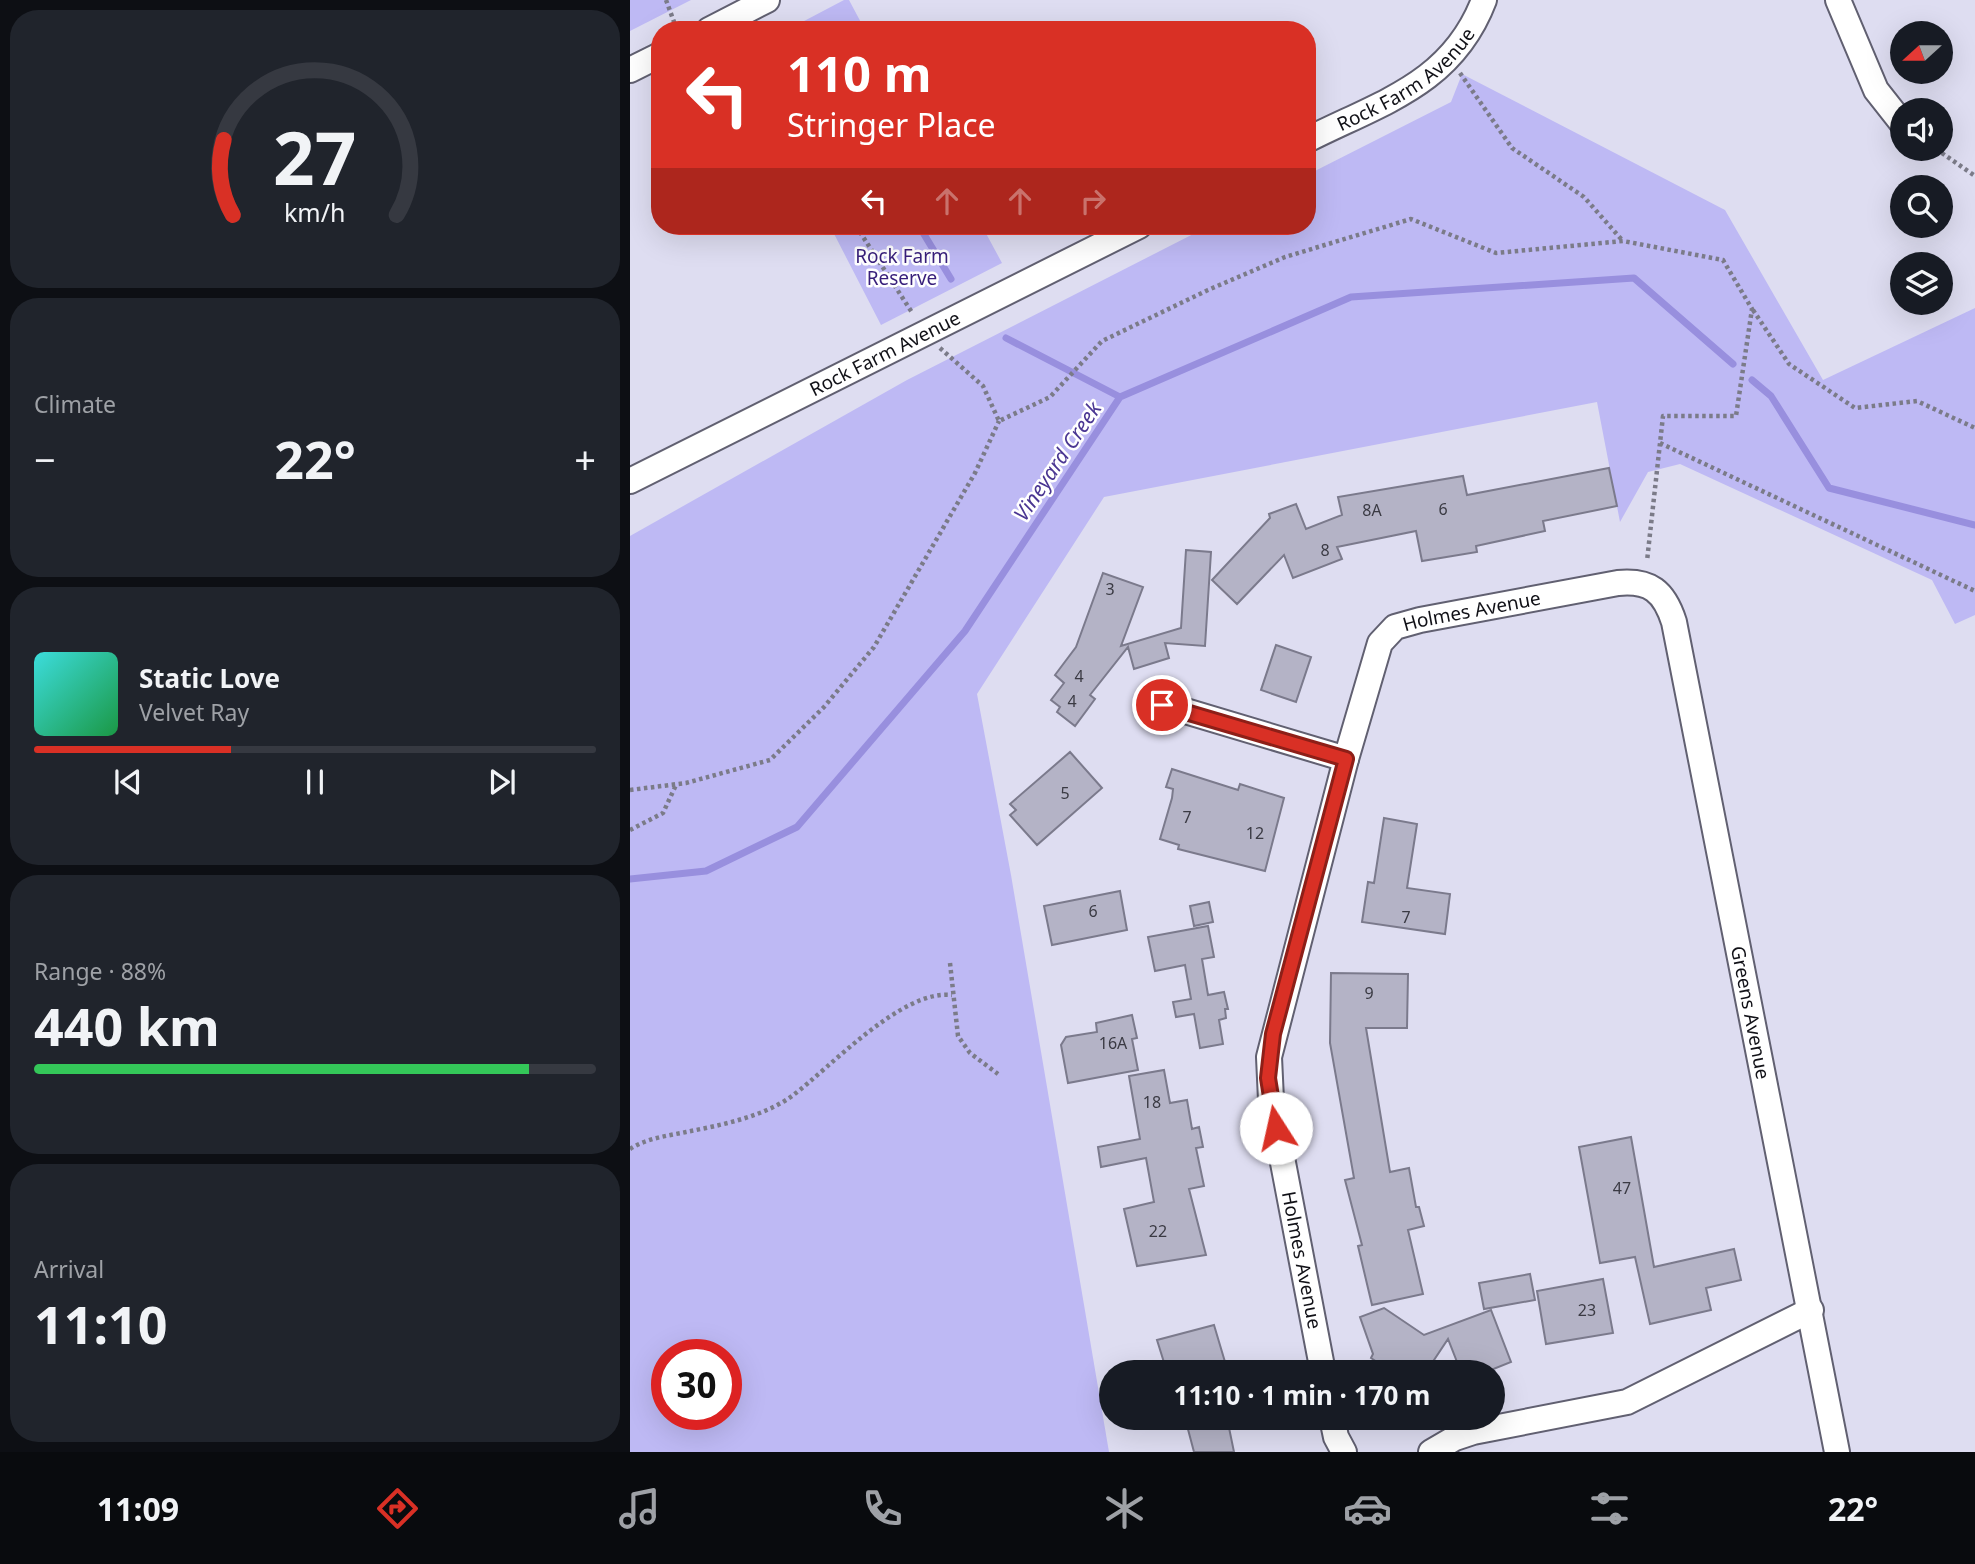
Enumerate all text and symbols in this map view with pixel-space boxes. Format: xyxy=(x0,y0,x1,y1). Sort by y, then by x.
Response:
north arrow xyxy=(1890,21,1953,84)
map controls xyxy=(1890,21,1953,315)
street label: Rock Farm Avenue xyxy=(1332,23,1481,137)
text: 110 m xyxy=(787,40,932,106)
icon: left xyxy=(672,49,763,140)
button: sound xyxy=(1890,98,1953,161)
text: Stringer Place xyxy=(787,103,996,146)
text: 27 xyxy=(273,108,357,207)
button: search xyxy=(1890,175,1953,238)
icon: left xyxy=(855,182,893,220)
icon: ahead xyxy=(928,182,966,220)
icon: ahead xyxy=(1001,182,1039,220)
icon: right xyxy=(1074,182,1112,220)
text: km/h xyxy=(284,195,346,229)
park label: Rock Farm Reserve xyxy=(855,243,949,291)
button: layers xyxy=(1890,252,1953,315)
street label: Rock Farm Avenue xyxy=(805,305,965,402)
text: Climate xyxy=(34,388,116,420)
water label: Vineyard Creek xyxy=(1007,395,1108,526)
text: 22° xyxy=(274,423,356,494)
text: − xyxy=(34,433,56,485)
text: + xyxy=(574,433,596,485)
house number: 6 xyxy=(1438,498,1448,520)
house number: 8A xyxy=(1362,499,1382,521)
house number: 8 xyxy=(1320,539,1330,561)
house number: 3 xyxy=(1105,578,1115,600)
street label: Holmes Avenue xyxy=(1400,585,1543,637)
text: Static Love xyxy=(139,660,280,696)
house number: 4 xyxy=(1074,665,1084,687)
pin xyxy=(1132,675,1192,735)
icon: arrive xyxy=(1143,686,1181,724)
house number: 4 xyxy=(1067,690,1077,712)
text: Velvet Ray xyxy=(139,696,249,728)
icon: previous xyxy=(109,763,147,801)
icon: pause xyxy=(296,763,334,801)
icon: next xyxy=(483,763,521,801)
house number: 5 xyxy=(1060,782,1070,804)
house number: 7 xyxy=(1182,806,1192,828)
house number: 12 xyxy=(1246,822,1264,844)
house number: 6 xyxy=(1088,900,1098,922)
house number: 7 xyxy=(1401,906,1411,928)
street label: Greens Avenue xyxy=(1725,944,1776,1081)
text: Range · 88% xyxy=(34,955,166,987)
house number: 9 xyxy=(1364,982,1374,1004)
text: 440 km xyxy=(34,990,220,1061)
house number: 16A xyxy=(1099,1032,1128,1054)
house number: 18 xyxy=(1143,1091,1161,1113)
position arrow xyxy=(1239,1091,1313,1165)
house number: 47 xyxy=(1613,1177,1631,1199)
street label: Holmes Avenue xyxy=(1276,1189,1328,1331)
house number: 22 xyxy=(1149,1220,1167,1242)
text: Arrival xyxy=(34,1253,104,1285)
text: 11:10 xyxy=(34,1288,168,1359)
house number: 23 xyxy=(1578,1299,1596,1321)
speed limit sign: 30 xyxy=(651,1339,742,1430)
text: 11:10 · 1 min · 170 m xyxy=(1174,1377,1430,1413)
icon: directions xyxy=(373,1484,422,1533)
icon: music xyxy=(615,1484,664,1533)
icon: phone xyxy=(858,1484,907,1533)
icon: climate xyxy=(1100,1484,1149,1533)
icon: car xyxy=(1343,1484,1392,1533)
icon: filters xyxy=(1585,1484,1634,1533)
text: 11:09 xyxy=(97,1487,179,1530)
text: 22° xyxy=(1828,1487,1878,1530)

